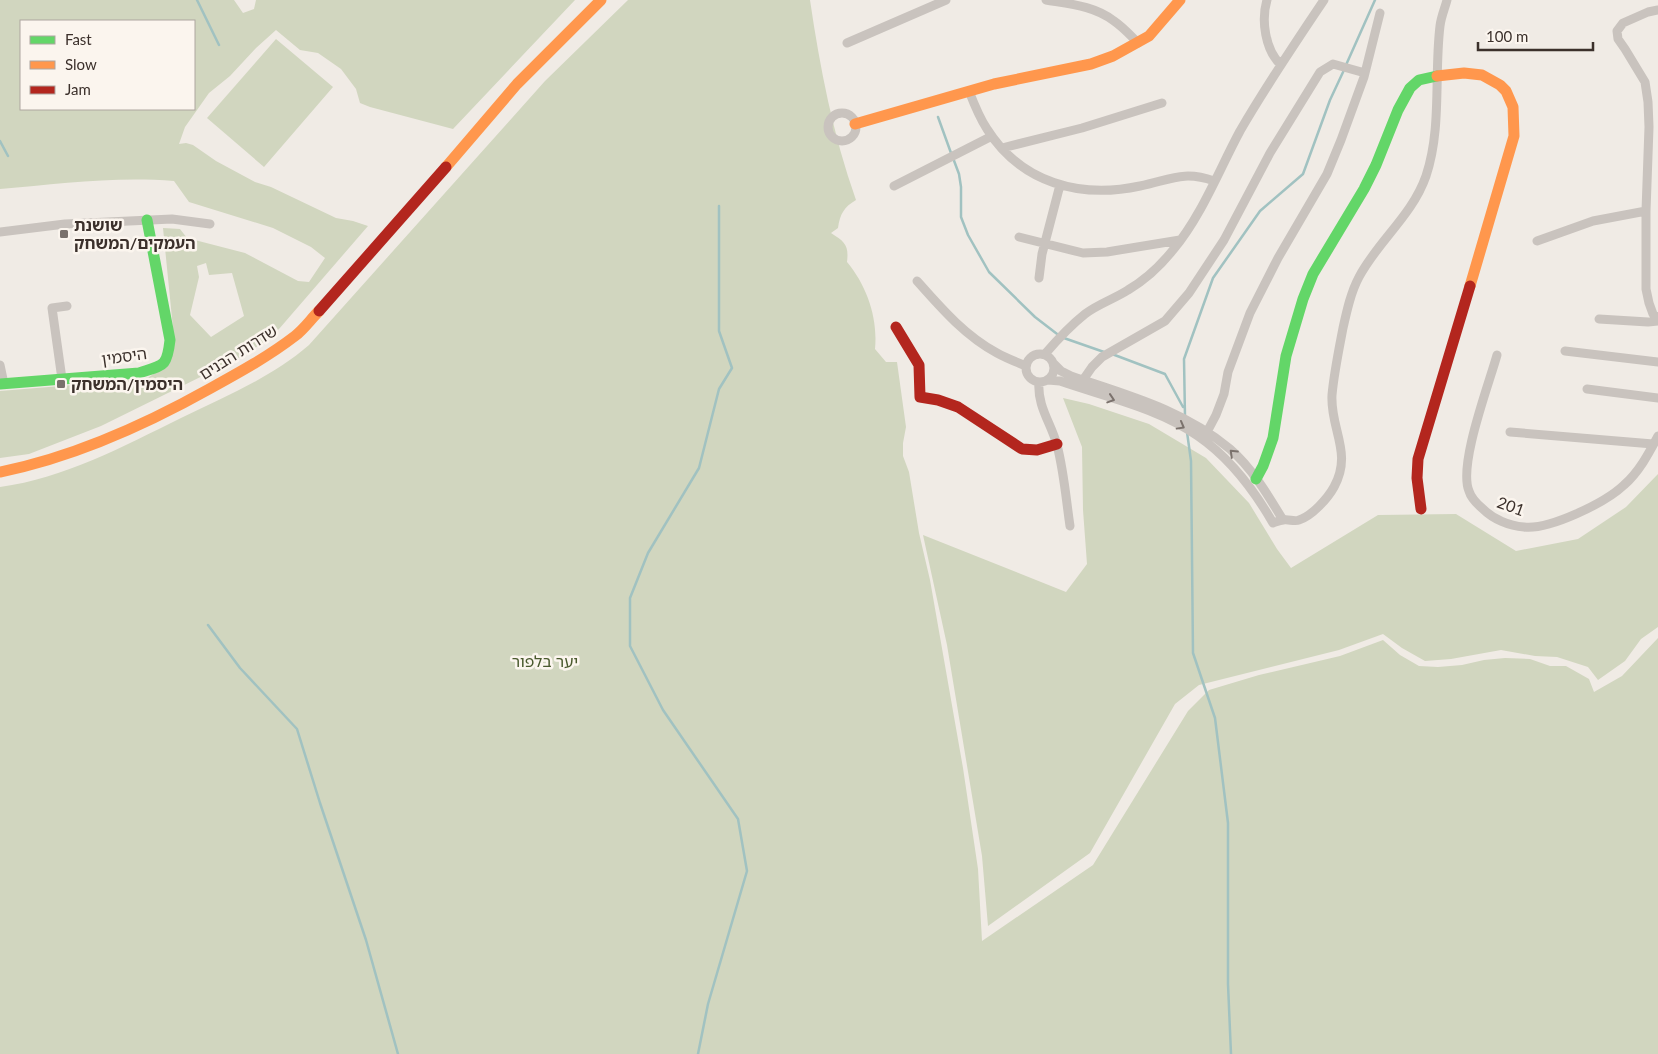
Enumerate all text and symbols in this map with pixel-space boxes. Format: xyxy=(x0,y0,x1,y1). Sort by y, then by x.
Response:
legend xyxy=(20,20,195,110)
scale bar xyxy=(1478,20,1593,52)
text: 100 m xyxy=(1486,27,1528,45)
text: Fast xyxy=(65,30,92,48)
text: Slow xyxy=(65,55,97,73)
text: Jam xyxy=(65,80,91,98)
place label: שושנת העמקים/המשחק xyxy=(74,215,196,252)
marker: שושנת העמקים/המשחק xyxy=(58,228,70,240)
street label: שדרות הבנים xyxy=(195,320,280,383)
street label: היסמין xyxy=(100,343,148,368)
place label: היסמין/המשחק xyxy=(71,374,183,393)
marker: היסמין/המשחק xyxy=(55,378,67,390)
one-way arrow xyxy=(1106,393,1115,403)
one-way arrow xyxy=(1176,420,1185,430)
one-way arrow xyxy=(1230,450,1239,459)
street label: 201 xyxy=(1495,492,1528,519)
park label: יער בלפור xyxy=(512,651,578,670)

